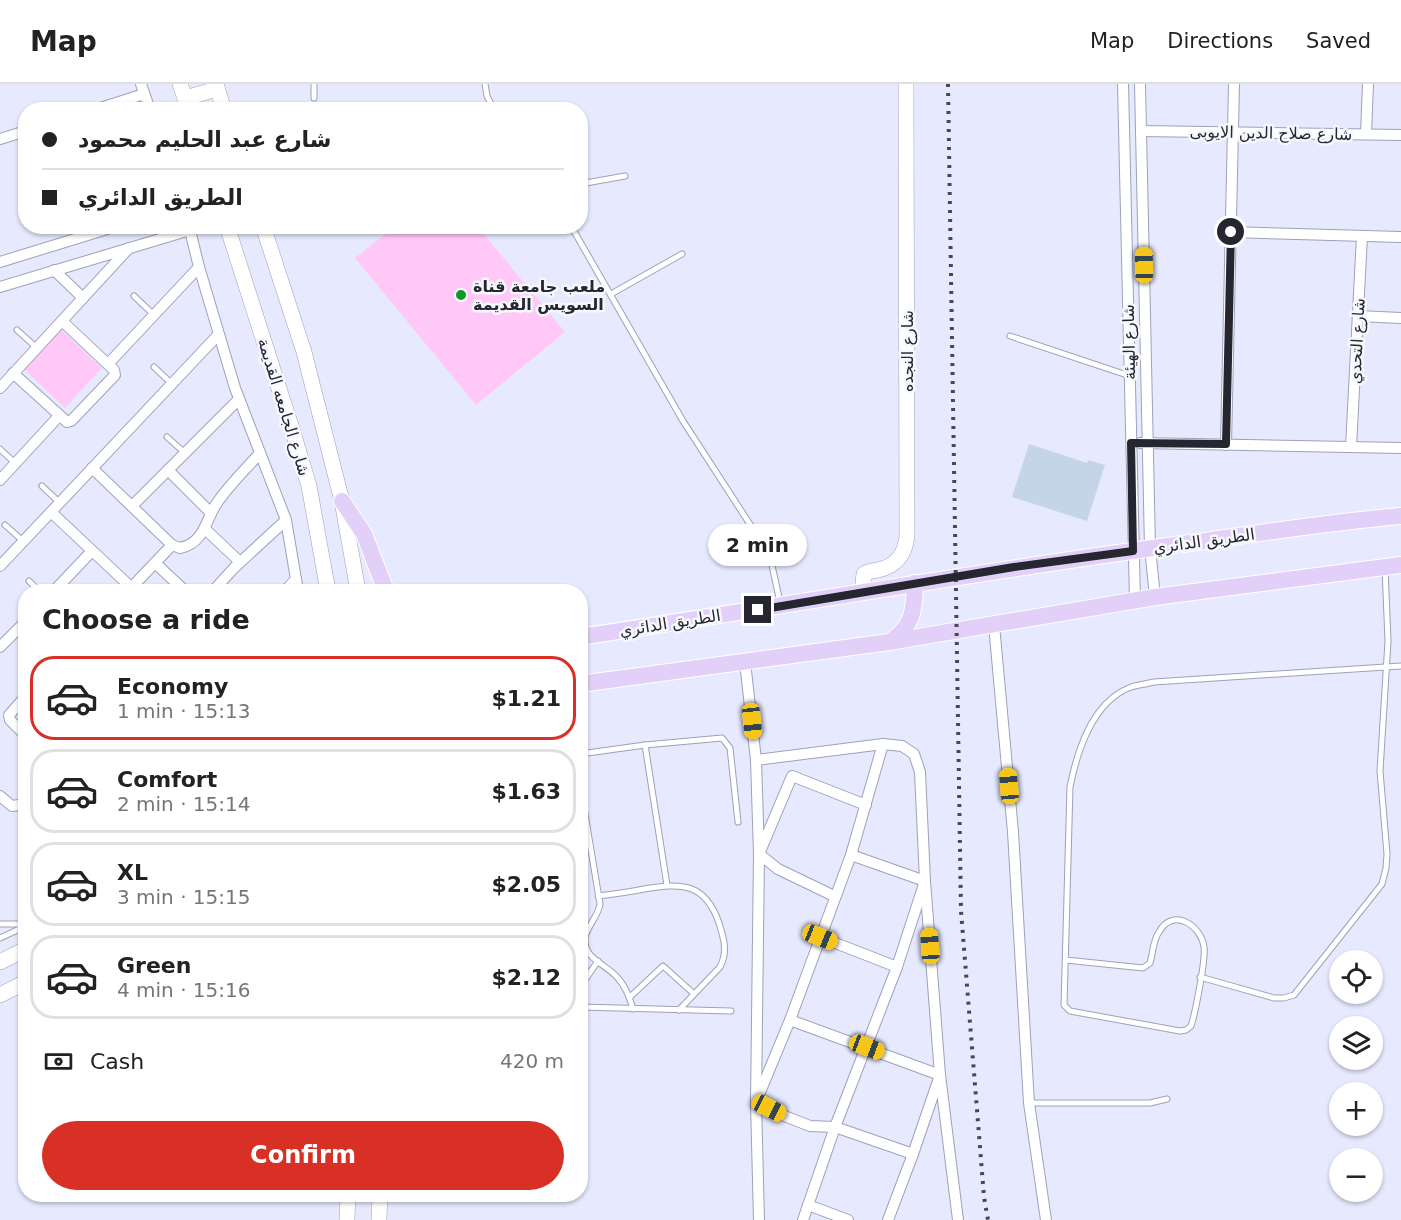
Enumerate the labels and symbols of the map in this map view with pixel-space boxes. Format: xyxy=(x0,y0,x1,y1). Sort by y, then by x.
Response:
street label: شارع صلاح الدين الايوبى xyxy=(1189,122,1353,145)
route start xyxy=(1217,218,1244,245)
car xyxy=(1135,247,1153,283)
place label: ملعب جامعة قناة السويس القديمة xyxy=(473,277,605,314)
marker: ملعب جامعة قناة السويس القديمة xyxy=(454,288,468,302)
street label: شارع التحدي xyxy=(1345,298,1370,385)
street label: شارع الهيئة xyxy=(1119,304,1140,380)
street label: شارع النجده xyxy=(898,310,918,392)
street label: شارع الجامعه القديمة xyxy=(253,336,314,479)
callout: 2 min xyxy=(708,523,807,565)
street label: الطريق الدائري xyxy=(1152,524,1256,559)
route end xyxy=(744,596,771,623)
street label: الطريق الدائري xyxy=(618,606,722,641)
car xyxy=(741,702,763,740)
car xyxy=(998,767,1020,805)
car xyxy=(800,922,840,952)
car xyxy=(920,927,940,965)
car xyxy=(847,1032,887,1062)
car xyxy=(749,1092,789,1124)

